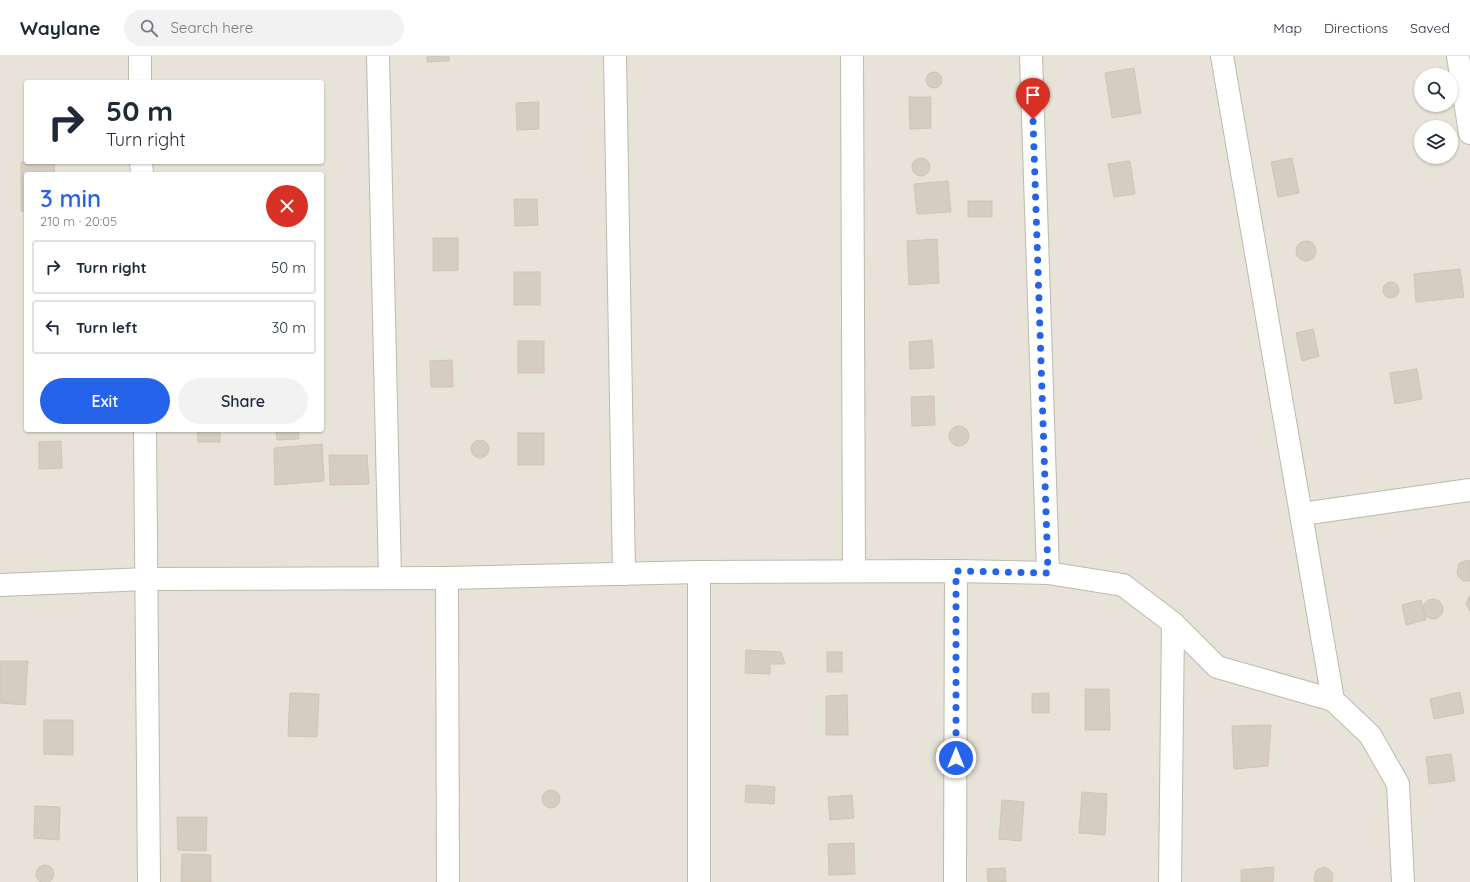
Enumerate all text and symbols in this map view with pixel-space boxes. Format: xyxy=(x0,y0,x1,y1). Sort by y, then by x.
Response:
search box xyxy=(124,10,404,46)
text: Waylane xyxy=(20,16,100,40)
icon: search xyxy=(138,17,160,39)
text: Search here xyxy=(170,18,253,37)
text: Map xyxy=(1273,19,1302,37)
text: Directions xyxy=(1324,19,1388,37)
text: Saved xyxy=(1410,19,1450,37)
map controls xyxy=(1414,68,1458,164)
button: search xyxy=(1414,68,1458,112)
pin xyxy=(1016,78,1050,119)
icon: arrive xyxy=(1022,84,1044,106)
text: 50 m xyxy=(106,93,173,128)
icon: right xyxy=(40,96,92,148)
button: layers xyxy=(1414,120,1458,164)
text: Turn right xyxy=(106,128,186,151)
text: 3 min xyxy=(40,183,101,213)
button: close xyxy=(266,185,308,227)
text: 210 m · 20:05 xyxy=(40,213,117,229)
icon: right xyxy=(42,256,64,278)
text: Turn right xyxy=(76,258,147,277)
text: 50 m xyxy=(271,258,306,277)
icon: left xyxy=(42,316,64,338)
text: Turn left xyxy=(76,318,138,337)
text: 30 m xyxy=(271,318,306,337)
button: Exit xyxy=(40,378,170,424)
button: Share xyxy=(178,378,308,424)
position arrow xyxy=(935,737,977,779)

